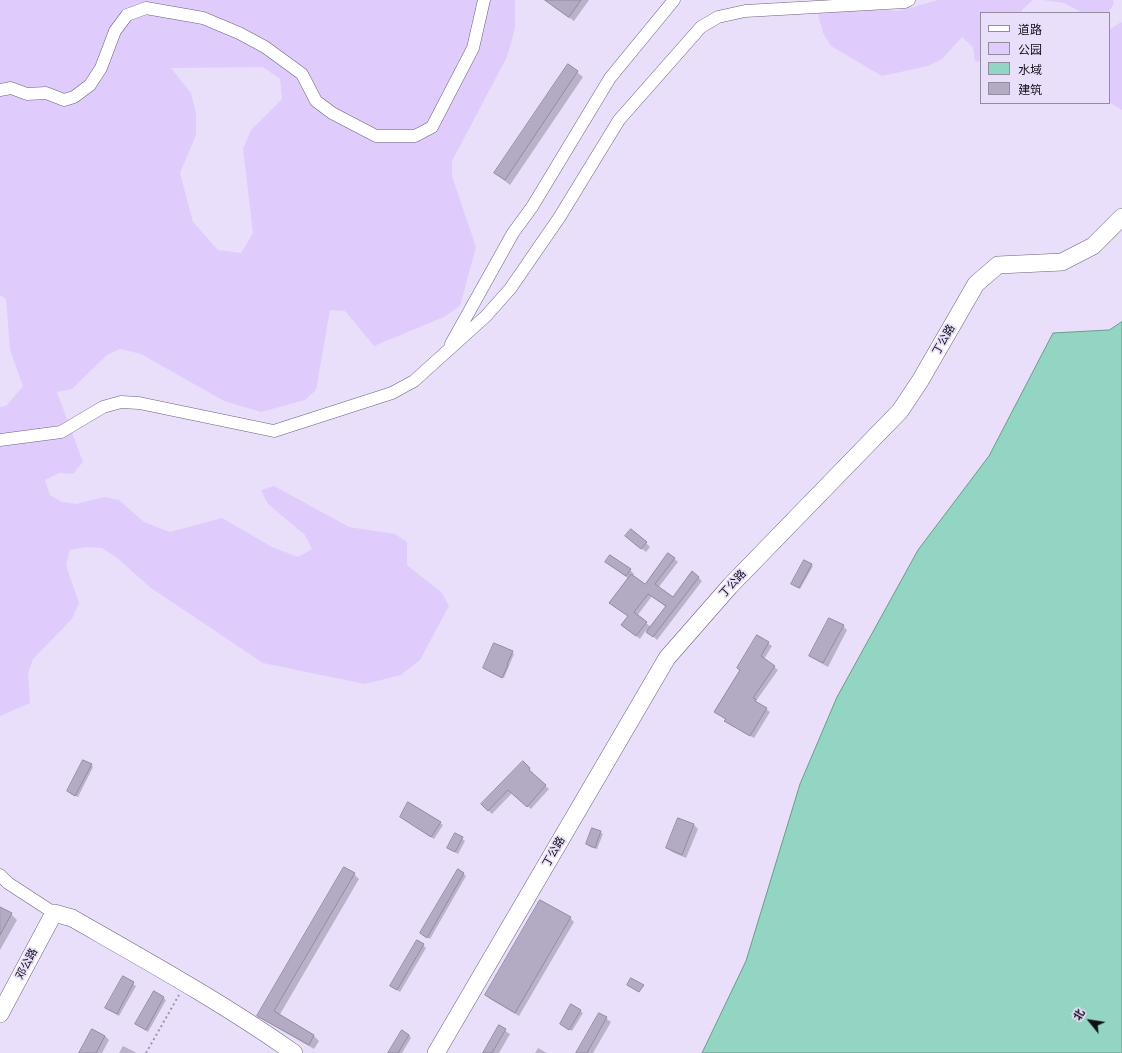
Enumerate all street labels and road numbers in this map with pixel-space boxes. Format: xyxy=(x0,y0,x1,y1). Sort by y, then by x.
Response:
street label: 丁公路 xyxy=(930,322,958,358)
street label: 丁公路 xyxy=(717,567,749,601)
street label: 丁公路 xyxy=(540,834,568,870)
street label: 邓公路 xyxy=(13,946,41,982)

